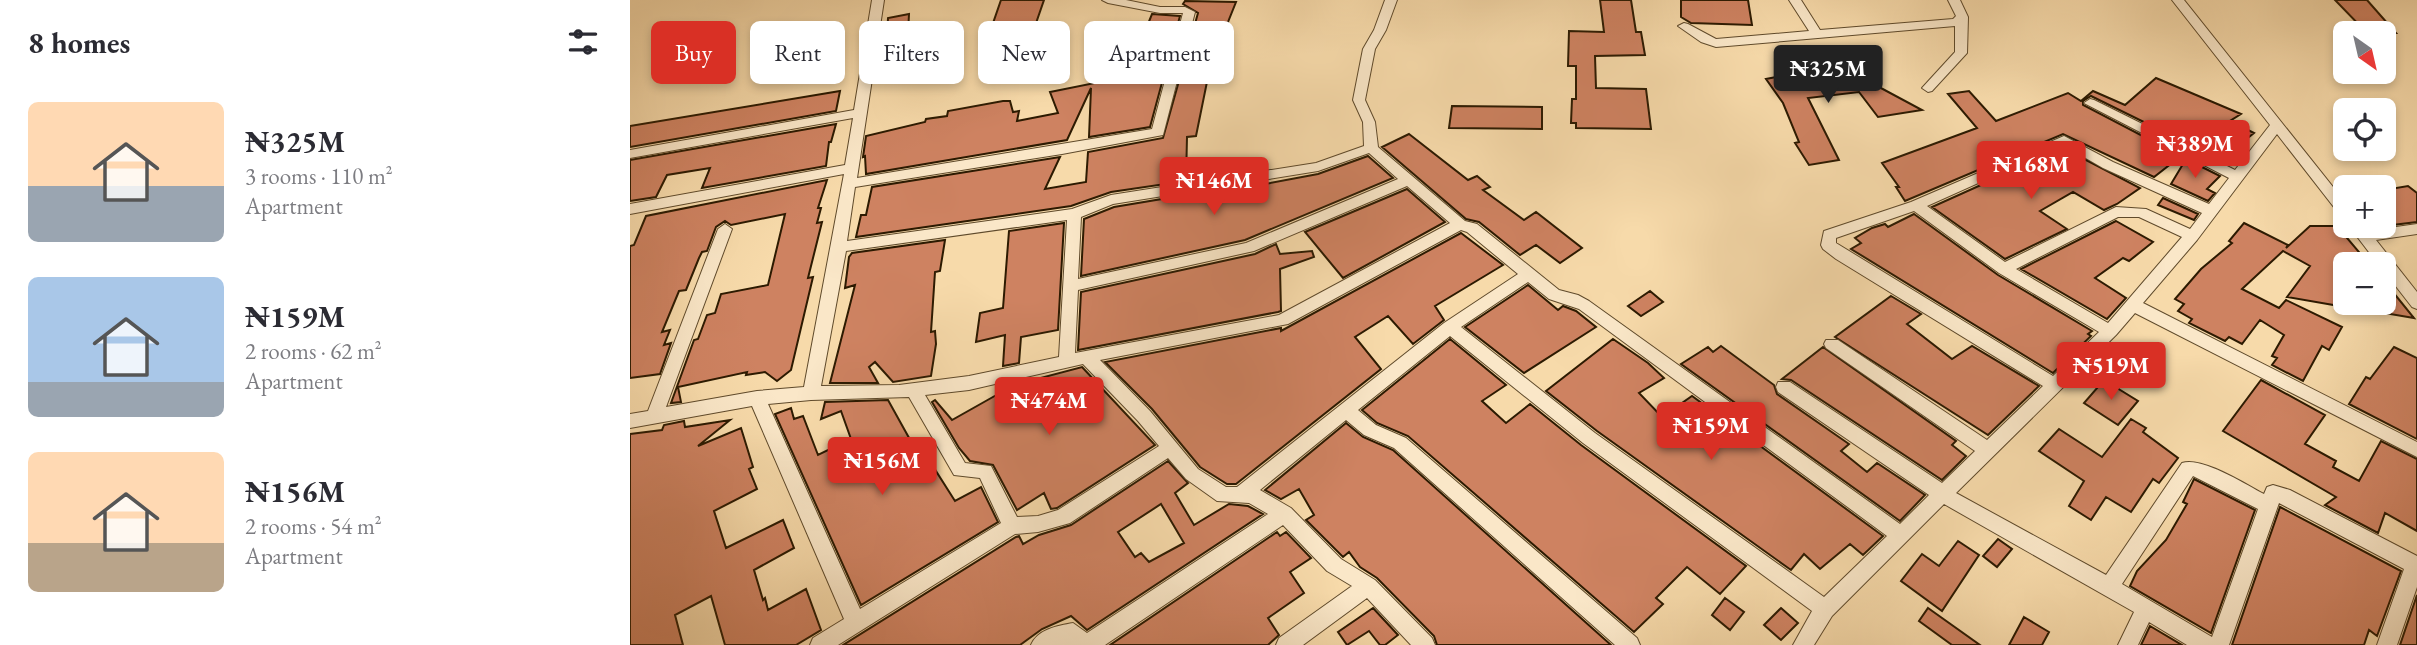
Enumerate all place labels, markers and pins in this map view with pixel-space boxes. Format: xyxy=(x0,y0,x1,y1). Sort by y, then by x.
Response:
pin: ₦325M xyxy=(1779,46,1877,105)
pin: ₦389M xyxy=(2146,120,2244,180)
pin: ₦168M xyxy=(1982,142,2080,201)
pin: ₦146M xyxy=(1165,158,1263,217)
pin: ₦519M xyxy=(2062,342,2160,402)
pin: ₦474M xyxy=(1000,378,1098,437)
pin: ₦159M xyxy=(1662,402,1760,462)
pin: ₦156M xyxy=(833,438,931,497)

